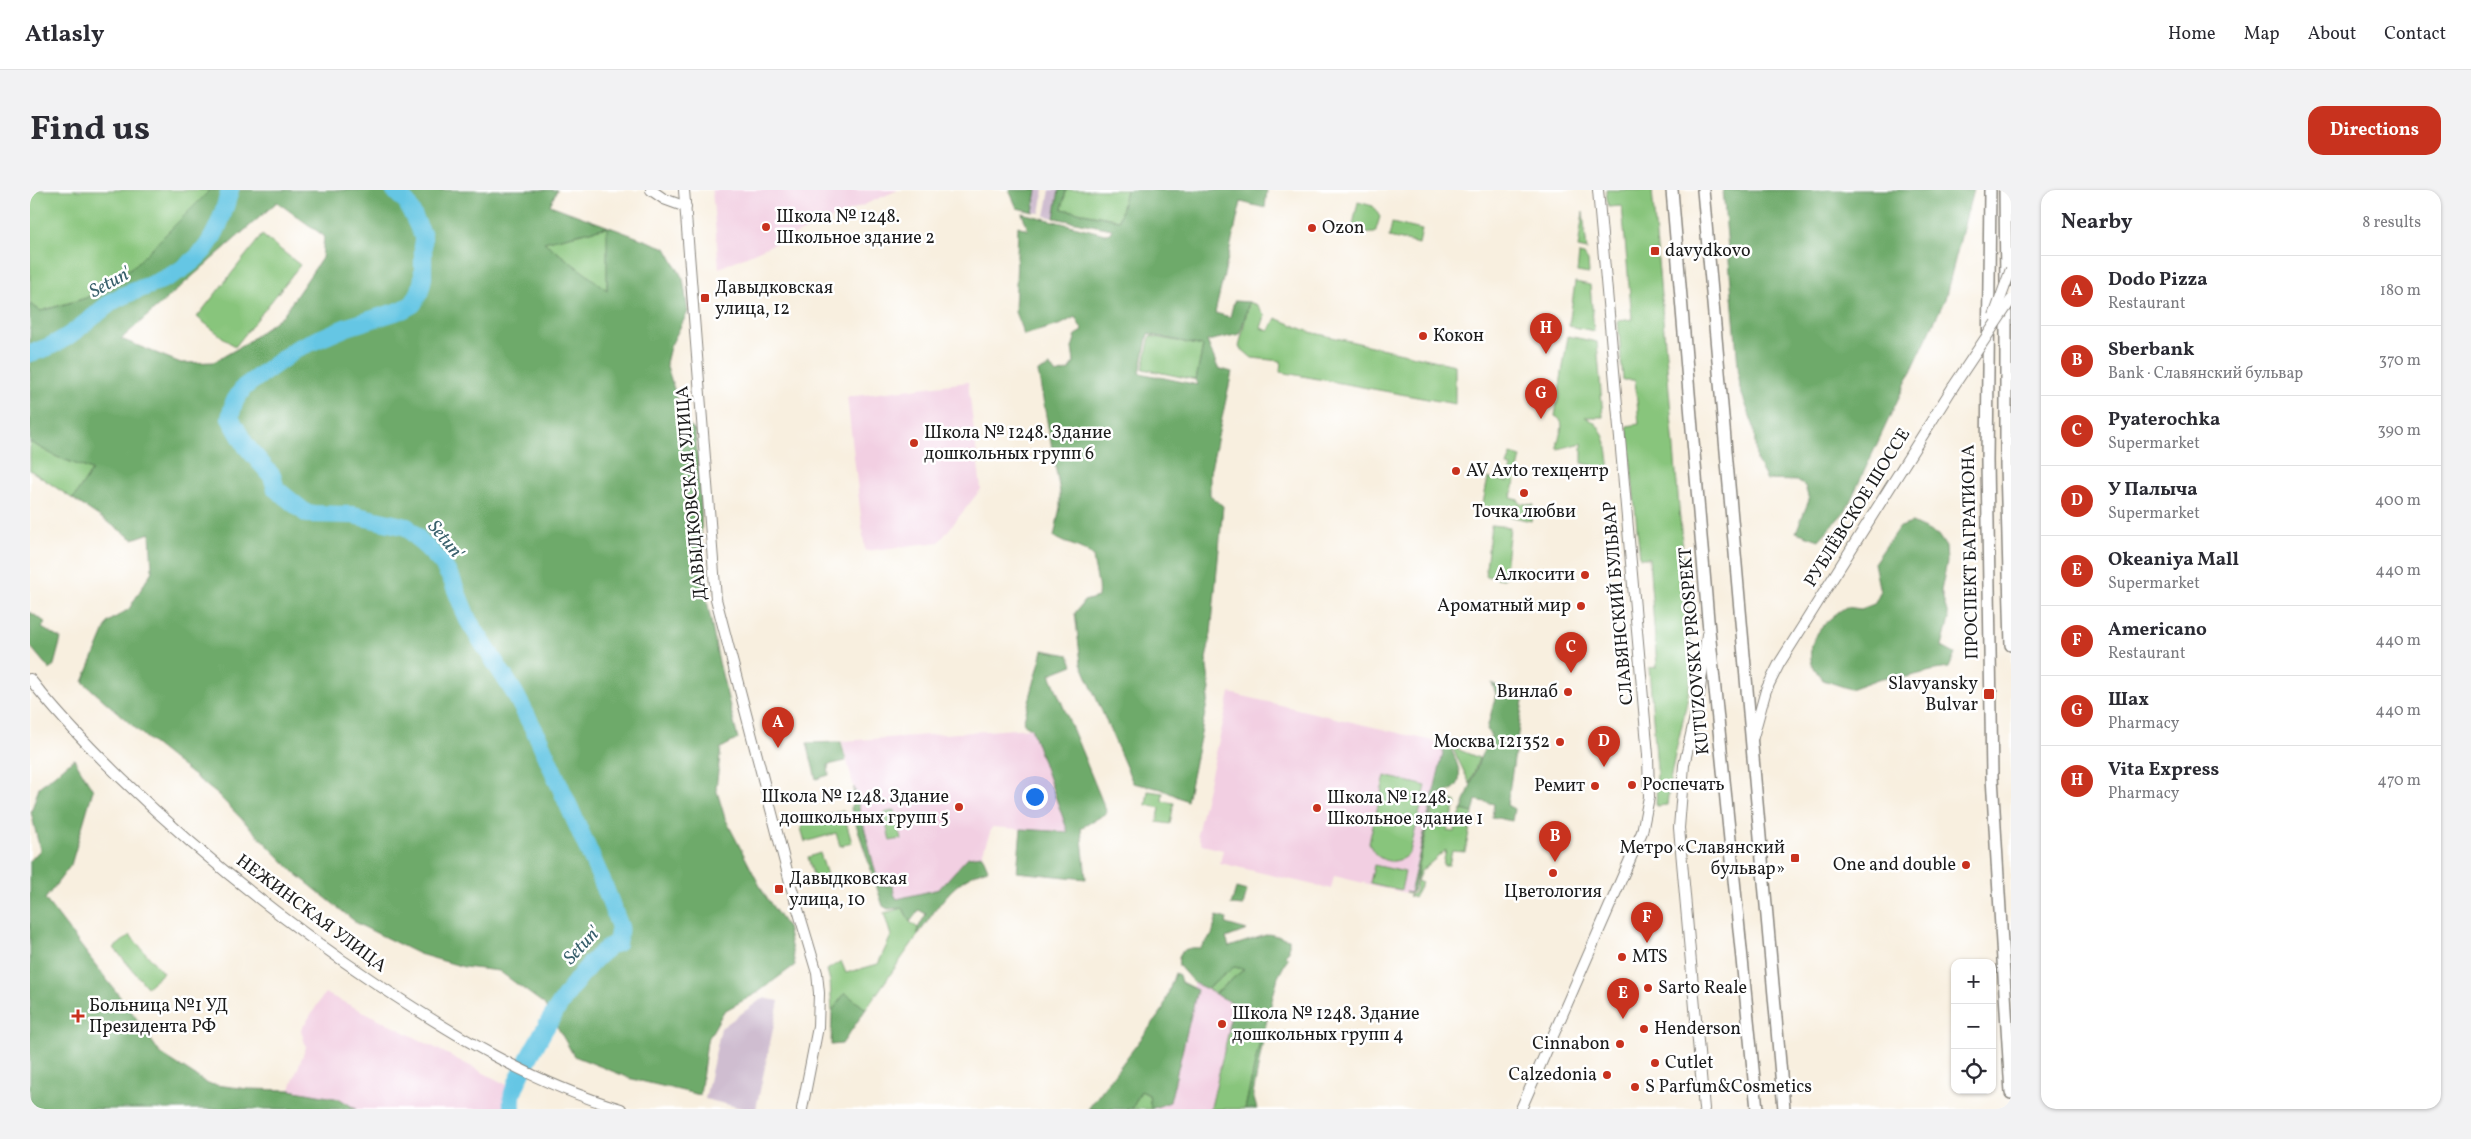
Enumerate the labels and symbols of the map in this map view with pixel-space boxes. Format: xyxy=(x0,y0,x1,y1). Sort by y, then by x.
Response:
place label: Школа № 1248. Школьное здание 2 xyxy=(776,205,935,251)
place label: Ozon xyxy=(1322,216,1365,241)
marker: Школа № 1248. Школьное здание 2 xyxy=(760,221,772,233)
marker: Ozon xyxy=(1306,222,1318,234)
place label: davydkovo xyxy=(1665,239,1751,264)
marker: davydkovo xyxy=(1649,245,1661,257)
water label: Setun' xyxy=(85,261,136,305)
place label: Давыдковская улица, 12 xyxy=(715,276,833,322)
marker: Давыдковская улица, 12 xyxy=(699,292,711,304)
pin: H xyxy=(1530,313,1562,354)
place label: Кокон xyxy=(1433,324,1484,349)
marker: Кокон xyxy=(1417,330,1429,342)
pin: G xyxy=(1525,378,1557,419)
street label: ДАВЫДКОВСКАЯ УЛИЦА xyxy=(670,384,714,601)
place label: Школа № 1248. Здание дошкольных групп 6 xyxy=(924,421,1111,467)
street label: РУБЛЁВСКОЕ ШОССЕ xyxy=(1799,424,1917,592)
marker: Школа № 1248. Здание дошкольных групп 6 xyxy=(908,437,920,449)
street label: ПРОСПЕКТ БАГРАТИОНА xyxy=(1957,444,1985,660)
place label: AV Avto техцентр xyxy=(1466,459,1609,484)
marker: AV Avto техцентр xyxy=(1450,465,1462,477)
marker: Точка любви xyxy=(1518,487,1530,499)
place label: Точка любви xyxy=(1472,500,1576,525)
street label: СЛАВЯНСКИЙ БУЛЬВАР xyxy=(1598,500,1640,706)
water label: Setun' xyxy=(421,515,470,566)
street label: KUTUZOVSKY PROSPEKT xyxy=(1673,546,1717,756)
place label: Алкосити xyxy=(1495,563,1575,588)
marker: Алкосити xyxy=(1579,569,1591,581)
place label: Ароматный мир xyxy=(1437,594,1571,619)
marker: Ароматный мир xyxy=(1575,600,1587,612)
pin: C xyxy=(1555,632,1587,673)
place label: Slavyansky Bulvar xyxy=(1888,672,1978,718)
place label: Винлаб xyxy=(1497,680,1558,705)
marker: Винлаб xyxy=(1562,686,1574,698)
marker: Slavyansky Bulvar xyxy=(1982,687,1996,701)
pin: A xyxy=(762,707,794,748)
pin: D xyxy=(1588,726,1620,767)
place label: Москва 121352 xyxy=(1434,730,1550,755)
marker: Москва 121352 xyxy=(1554,736,1566,748)
place label: Роспечать xyxy=(1642,773,1725,798)
place label: Ремит xyxy=(1534,774,1585,799)
marker: Роспечать xyxy=(1626,779,1638,791)
marker: Ремит xyxy=(1589,780,1601,792)
your location xyxy=(1022,784,1048,810)
place label: Школа № 1248. Здание дошкольных групп 5 xyxy=(762,785,949,831)
place label: Школа № 1248. Школьное здание 1 xyxy=(1327,786,1483,832)
marker: Школа № 1248. Здание дошкольных групп 5 xyxy=(953,801,965,813)
marker: Школа № 1248. Школьное здание 1 xyxy=(1311,802,1323,814)
pin: B xyxy=(1539,821,1571,862)
place label: Метро «Славянский бульвар» xyxy=(1619,836,1785,882)
street label: НЕЖИНСКАЯ УЛИЦА xyxy=(230,849,392,979)
marker: Метро «Славянский бульвар» xyxy=(1789,852,1801,864)
place label: One and double xyxy=(1833,853,1956,878)
marker: One and double xyxy=(1960,859,1972,871)
place label: Давыдковская улица, 10 xyxy=(789,867,907,913)
marker: Цветология xyxy=(1547,867,1559,879)
place label: Цветология xyxy=(1504,880,1602,905)
marker: Давыдковская улица, 10 xyxy=(773,883,785,895)
pin: F xyxy=(1631,902,1663,943)
water label: Setun' xyxy=(558,920,607,971)
place label: MTS xyxy=(1632,945,1668,970)
marker: MTS xyxy=(1616,951,1628,963)
place label: Sarto Reale xyxy=(1658,976,1747,1001)
pin: E xyxy=(1607,978,1639,1019)
marker: Sarto Reale xyxy=(1642,982,1654,994)
place label: Больница №1 УД Президента РФ xyxy=(89,994,228,1040)
place label: Школа № 1248. Здание дошкольных групп 4 xyxy=(1232,1002,1419,1048)
marker: Больница №1 УД Президента РФ xyxy=(71,1009,85,1023)
place label: Henderson xyxy=(1654,1017,1741,1042)
marker: Школа № 1248. Здание дошкольных групп 4 xyxy=(1216,1018,1228,1030)
marker: Henderson xyxy=(1638,1023,1650,1035)
place label: Cinnabon xyxy=(1532,1032,1610,1057)
marker: Cinnabon xyxy=(1614,1038,1626,1050)
place label: Cutlet xyxy=(1665,1051,1713,1076)
marker: Cutlet xyxy=(1649,1057,1661,1069)
place label: Calzedonia xyxy=(1508,1063,1597,1088)
marker: Calzedonia xyxy=(1601,1069,1613,1081)
place label: S Parfum&Cosmetics xyxy=(1645,1075,1812,1100)
marker: S Parfum&Cosmetics xyxy=(1629,1081,1641,1093)

